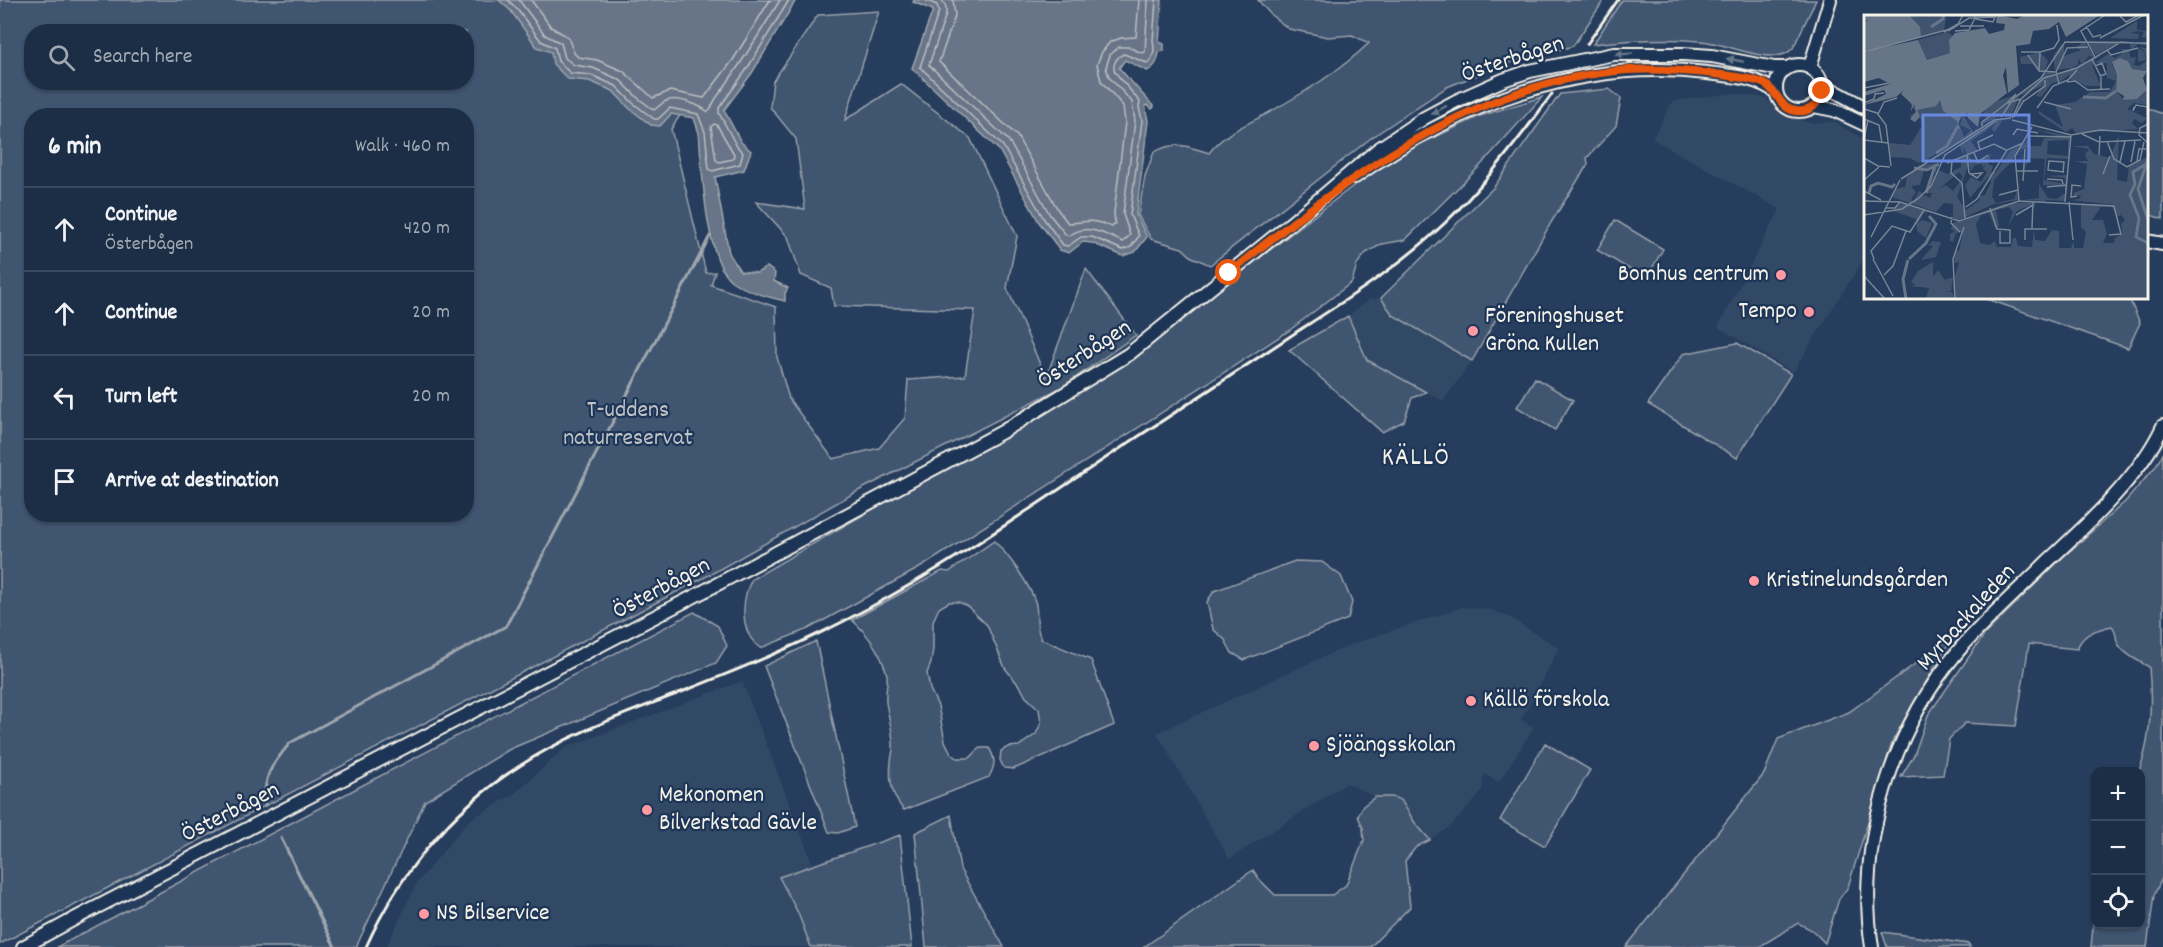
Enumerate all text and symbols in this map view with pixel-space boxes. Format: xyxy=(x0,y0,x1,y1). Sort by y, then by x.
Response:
inset map xyxy=(1864,15,2148,298)
search box xyxy=(24,24,474,90)
street label: Österbågen xyxy=(1457,27,1569,93)
icon: search xyxy=(45,41,78,74)
text: Search here xyxy=(93,42,192,73)
one-way arrow xyxy=(1615,49,1634,58)
one-way arrow xyxy=(1725,55,1744,64)
route end xyxy=(1808,77,1834,103)
one-way arrow xyxy=(1430,105,1447,115)
text: 6 min xyxy=(48,129,101,166)
text: Walk · 460 m xyxy=(355,133,450,161)
text: Continue xyxy=(105,200,177,231)
icon: ahead xyxy=(48,213,81,246)
text: 420 m xyxy=(404,215,450,243)
text: Österbågen xyxy=(105,231,193,259)
place label: Bomhus centrum xyxy=(1618,258,1769,292)
route start xyxy=(1215,259,1241,285)
marker: Bomhus centrum xyxy=(1774,268,1788,282)
place label: Tempo xyxy=(1739,295,1797,329)
icon: ahead xyxy=(48,297,81,330)
text: Continue xyxy=(105,298,177,329)
text: 20 m xyxy=(412,299,450,327)
place label: Föreningshuset Gröna Kullen xyxy=(1485,300,1624,362)
marker: Tempo xyxy=(1802,305,1816,319)
street label: Österbågen xyxy=(1031,312,1139,398)
marker: Föreningshuset Gröna Kullen xyxy=(1466,324,1480,338)
icon: left xyxy=(48,381,81,414)
text: Turn left xyxy=(105,382,177,413)
text: 20 m xyxy=(412,383,450,411)
park label: T-uddens naturreservat xyxy=(563,394,693,456)
district label: KÄLLÖ xyxy=(1382,440,1450,477)
icon: arrive xyxy=(48,465,81,498)
text: Arrive at destination xyxy=(105,466,279,497)
street label: Österbågen xyxy=(607,549,717,629)
street label: Myrbackaleden xyxy=(1909,557,2025,679)
place label: Kristinelundsgården xyxy=(1766,564,1948,598)
marker: Kristinelundsgården xyxy=(1747,574,1761,588)
place label: Källö förskola xyxy=(1483,684,1610,718)
marker: Källö förskola xyxy=(1464,694,1478,708)
place label: Sjöängsskolan xyxy=(1326,729,1456,763)
marker: Sjöängsskolan xyxy=(1307,739,1321,753)
map controls xyxy=(2091,767,2145,929)
button: + xyxy=(2091,767,2145,821)
street label: Österbågen xyxy=(176,774,286,852)
place label: Mekonomen Bilverkstad Gävle xyxy=(659,779,817,841)
marker: Mekonomen Bilverkstad Gävle xyxy=(640,803,654,817)
button: − xyxy=(2091,821,2145,875)
button: locate xyxy=(2091,875,2145,929)
place label: NS Bilservice xyxy=(436,897,550,931)
marker: NS Bilservice xyxy=(417,907,431,921)

